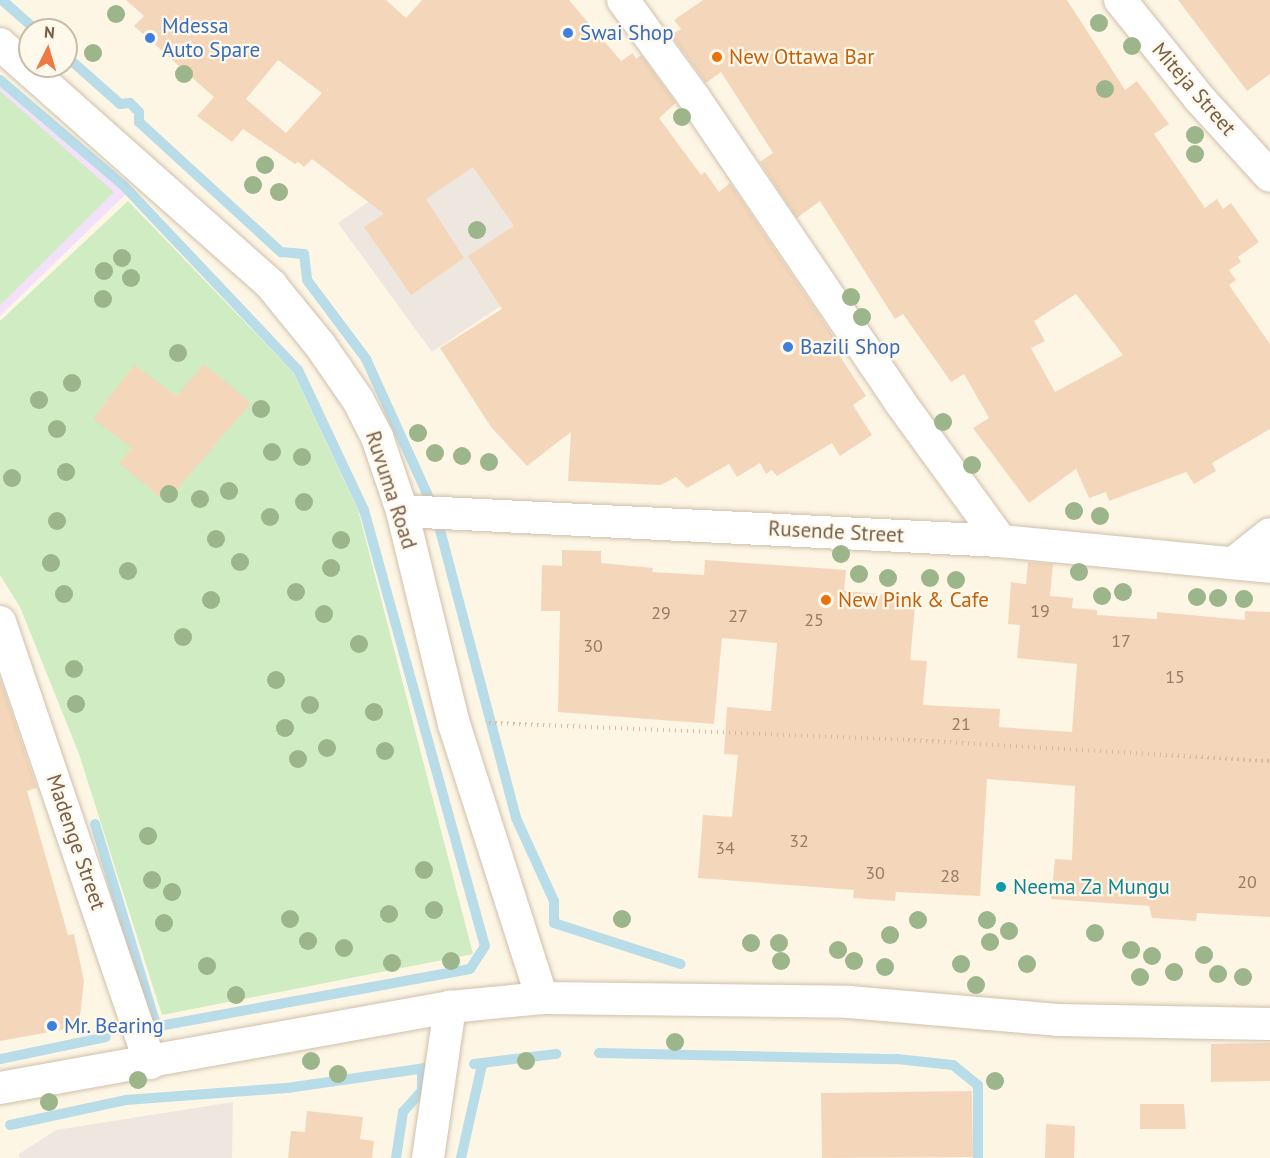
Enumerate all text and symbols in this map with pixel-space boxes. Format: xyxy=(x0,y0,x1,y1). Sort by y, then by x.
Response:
place label: Mdessa Auto Spare xyxy=(162,13,260,63)
north arrow xyxy=(18,18,78,78)
place label: Swai Shop xyxy=(580,20,673,46)
text: N xyxy=(43,22,55,42)
marker: Swai Shop xyxy=(561,26,575,40)
marker: Mdessa Auto Spare xyxy=(143,31,157,45)
street label: Miteja Street xyxy=(1147,37,1241,141)
place label: New Ottawa Bar xyxy=(729,44,875,70)
marker: New Ottawa Bar xyxy=(710,50,724,64)
place label: Bazili Shop xyxy=(800,334,900,360)
marker: Bazili Shop xyxy=(781,340,795,354)
street label: Ruvuma Road xyxy=(360,428,422,552)
street label: Rusende Street xyxy=(768,516,904,548)
place label: New Pink & Cafe xyxy=(838,587,990,613)
marker: New Pink & Cafe xyxy=(819,593,833,607)
house number: 19 xyxy=(1030,600,1050,622)
house number: 29 xyxy=(651,602,671,624)
house number: 27 xyxy=(728,605,748,627)
house number: 25 xyxy=(804,609,824,631)
house number: 17 xyxy=(1111,630,1131,652)
house number: 30 xyxy=(583,635,603,657)
house number: 15 xyxy=(1165,666,1185,688)
house number: 21 xyxy=(951,713,971,735)
street label: Madenge Street xyxy=(41,771,111,913)
house number: 32 xyxy=(789,830,809,852)
house number: 34 xyxy=(715,837,735,859)
house number: 30 xyxy=(865,862,885,884)
house number: 28 xyxy=(940,865,960,887)
house number: 20 xyxy=(1237,871,1257,893)
place label: Neema Za Mungu xyxy=(1013,874,1170,900)
marker: Neema Za Mungu xyxy=(994,880,1008,894)
place label: Mr. Bearing xyxy=(64,1013,165,1039)
marker: Mr. Bearing xyxy=(45,1019,59,1033)

